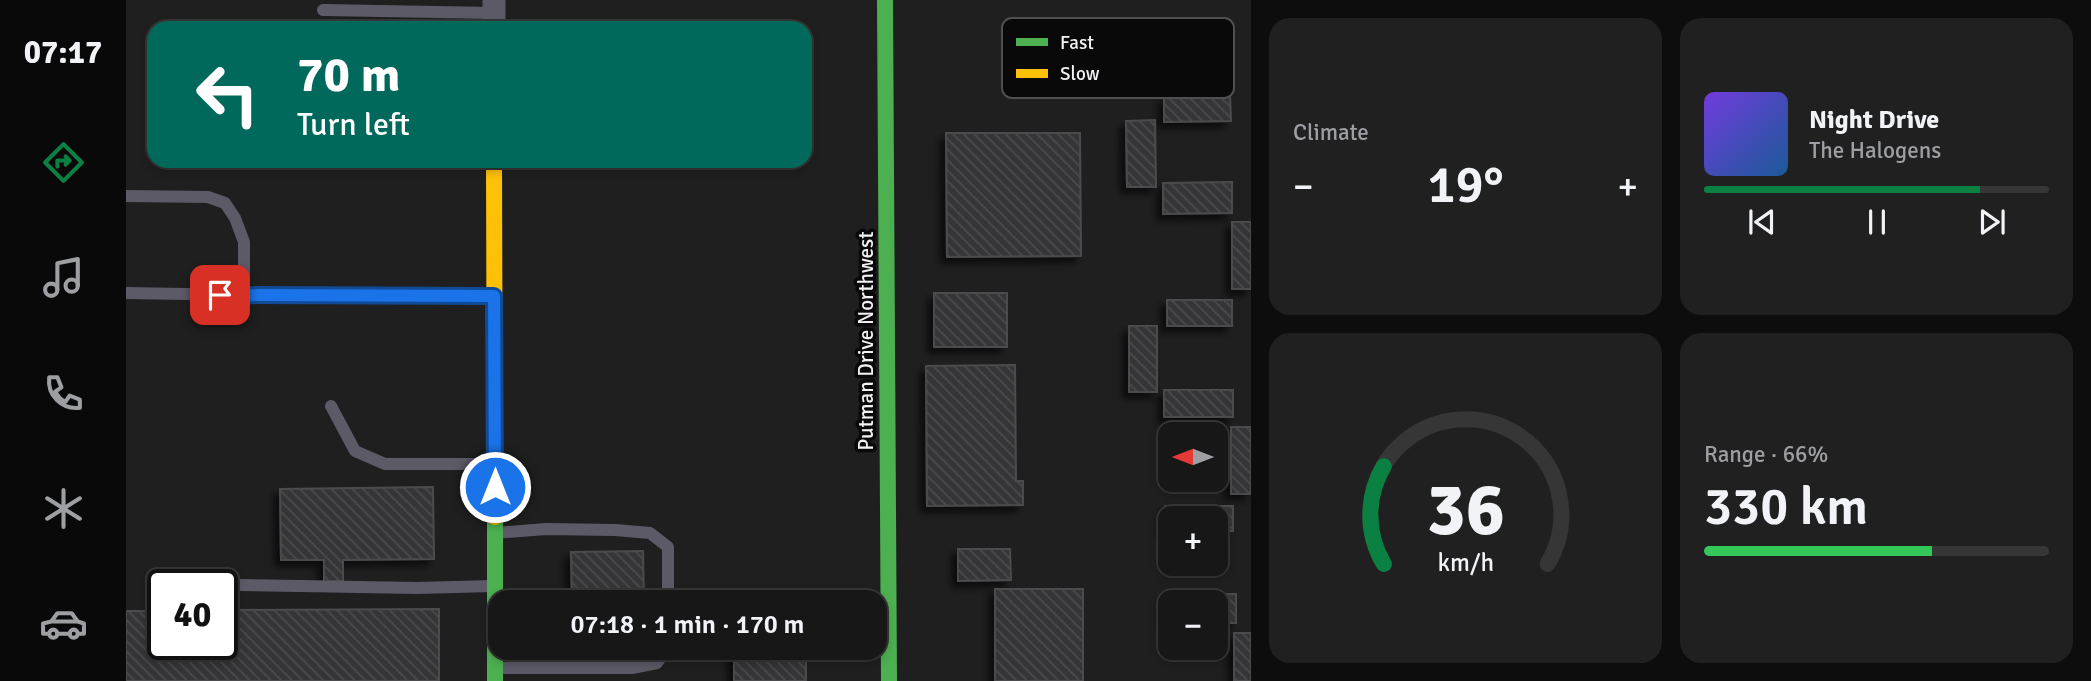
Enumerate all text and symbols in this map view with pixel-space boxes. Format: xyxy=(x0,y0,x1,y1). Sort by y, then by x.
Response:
legend xyxy=(1002,18,1234,98)
text: Fast xyxy=(1060,31,1094,55)
text: 07:17 xyxy=(24,33,102,72)
text: 70 m xyxy=(297,45,400,105)
icon: left xyxy=(182,49,273,140)
text: Slow xyxy=(1060,62,1100,86)
text: Night Drive xyxy=(1809,104,1939,136)
text: Turn left xyxy=(297,105,410,144)
text: Climate xyxy=(1293,118,1369,147)
text: The Halogens xyxy=(1809,136,1941,165)
icon: directions xyxy=(39,138,88,187)
text: 19° xyxy=(1427,153,1504,217)
text: − xyxy=(1293,163,1314,210)
text: + xyxy=(1617,163,1638,210)
icon: previous xyxy=(1743,203,1781,241)
icon: pause xyxy=(1858,203,1896,241)
icon: next xyxy=(1973,203,2011,241)
street label: Putman Drive Northwest xyxy=(853,231,879,451)
icon: music xyxy=(39,253,88,302)
pin xyxy=(190,265,250,325)
icon: arrive xyxy=(201,276,239,314)
icon: phone xyxy=(39,369,88,418)
north arrow xyxy=(1158,422,1228,492)
map controls xyxy=(1158,422,1228,660)
text: Range · 66% xyxy=(1704,440,1828,469)
position arrow xyxy=(458,450,532,524)
text: 36 xyxy=(1426,466,1505,555)
text: 330 km xyxy=(1704,475,1868,539)
icon: climate xyxy=(39,484,88,533)
button: + xyxy=(1158,506,1228,576)
text: km/h xyxy=(1437,547,1494,578)
speed limit sign: 40 xyxy=(147,569,238,660)
button: − xyxy=(1158,590,1228,660)
icon: car xyxy=(39,599,88,648)
text: 07:18 · 1 min · 170 m xyxy=(571,609,804,641)

